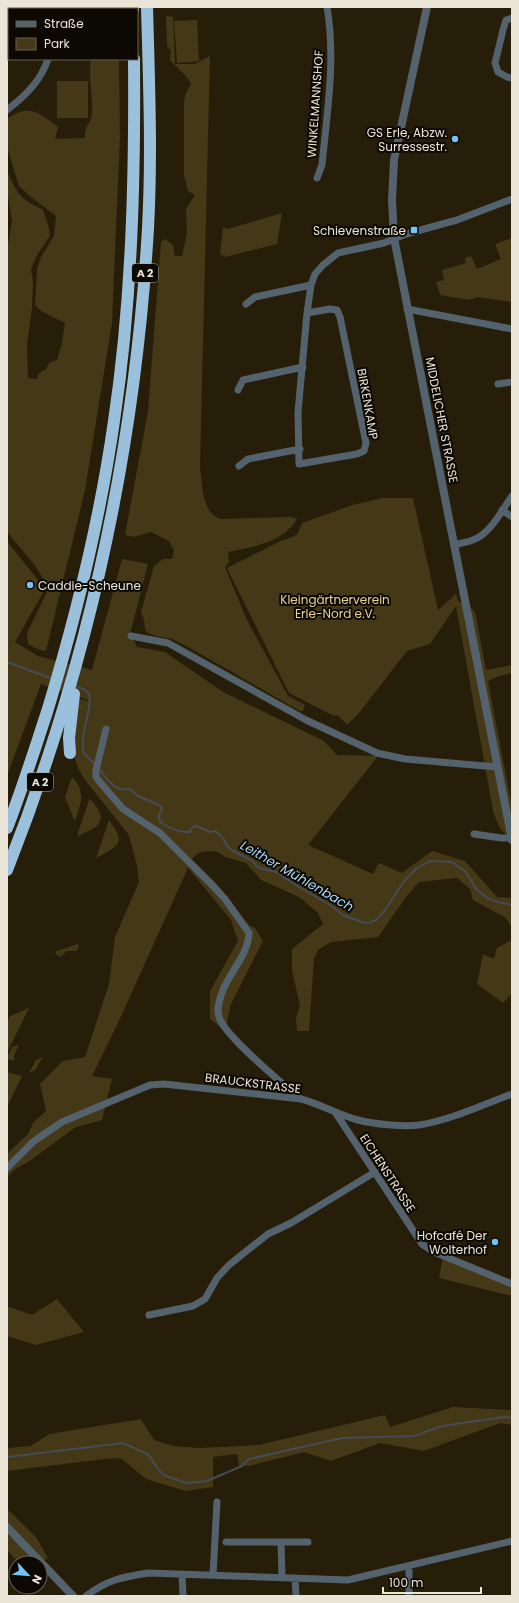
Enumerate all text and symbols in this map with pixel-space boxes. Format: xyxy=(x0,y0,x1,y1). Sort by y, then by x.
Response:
legend xyxy=(8,8,138,60)
text: Straße xyxy=(44,15,84,32)
text: Park xyxy=(44,35,71,52)
street label: WINKELMANNSHOF xyxy=(303,50,327,158)
place label: GS Erle, Abzw. Surressestr. xyxy=(367,124,447,155)
marker: GS Erle, Abzw. Surressestr. xyxy=(450,134,460,144)
place label: Schievenstraße xyxy=(313,222,406,239)
marker: Schievenstraße xyxy=(409,225,419,235)
road number: A 2 xyxy=(132,264,158,282)
street label: MIDDELICHER STRASSE xyxy=(421,356,463,484)
street label: BIRKENKAMP xyxy=(353,367,383,441)
place label: Caddie-Scheune xyxy=(38,577,141,594)
marker: Caddie-Scheune xyxy=(25,580,35,590)
park label: Kleingärtnerverein Erle-Nord e.V. xyxy=(280,591,390,622)
road number: A 2 xyxy=(27,773,53,791)
water label: Leither Mühlenbach xyxy=(237,836,357,916)
street label: BRAUCKSTRASSE xyxy=(204,1069,302,1097)
street label: EICHENSTRASSE xyxy=(356,1130,420,1216)
place label: Hofcafé Der Wolterhof xyxy=(417,1227,488,1258)
marker: Hofcafé Der Wolterhof xyxy=(490,1237,500,1247)
north arrow xyxy=(8,1555,48,1595)
scale bar xyxy=(383,1569,481,1595)
text: N xyxy=(28,1572,46,1587)
text: 100 m xyxy=(389,1574,423,1591)

